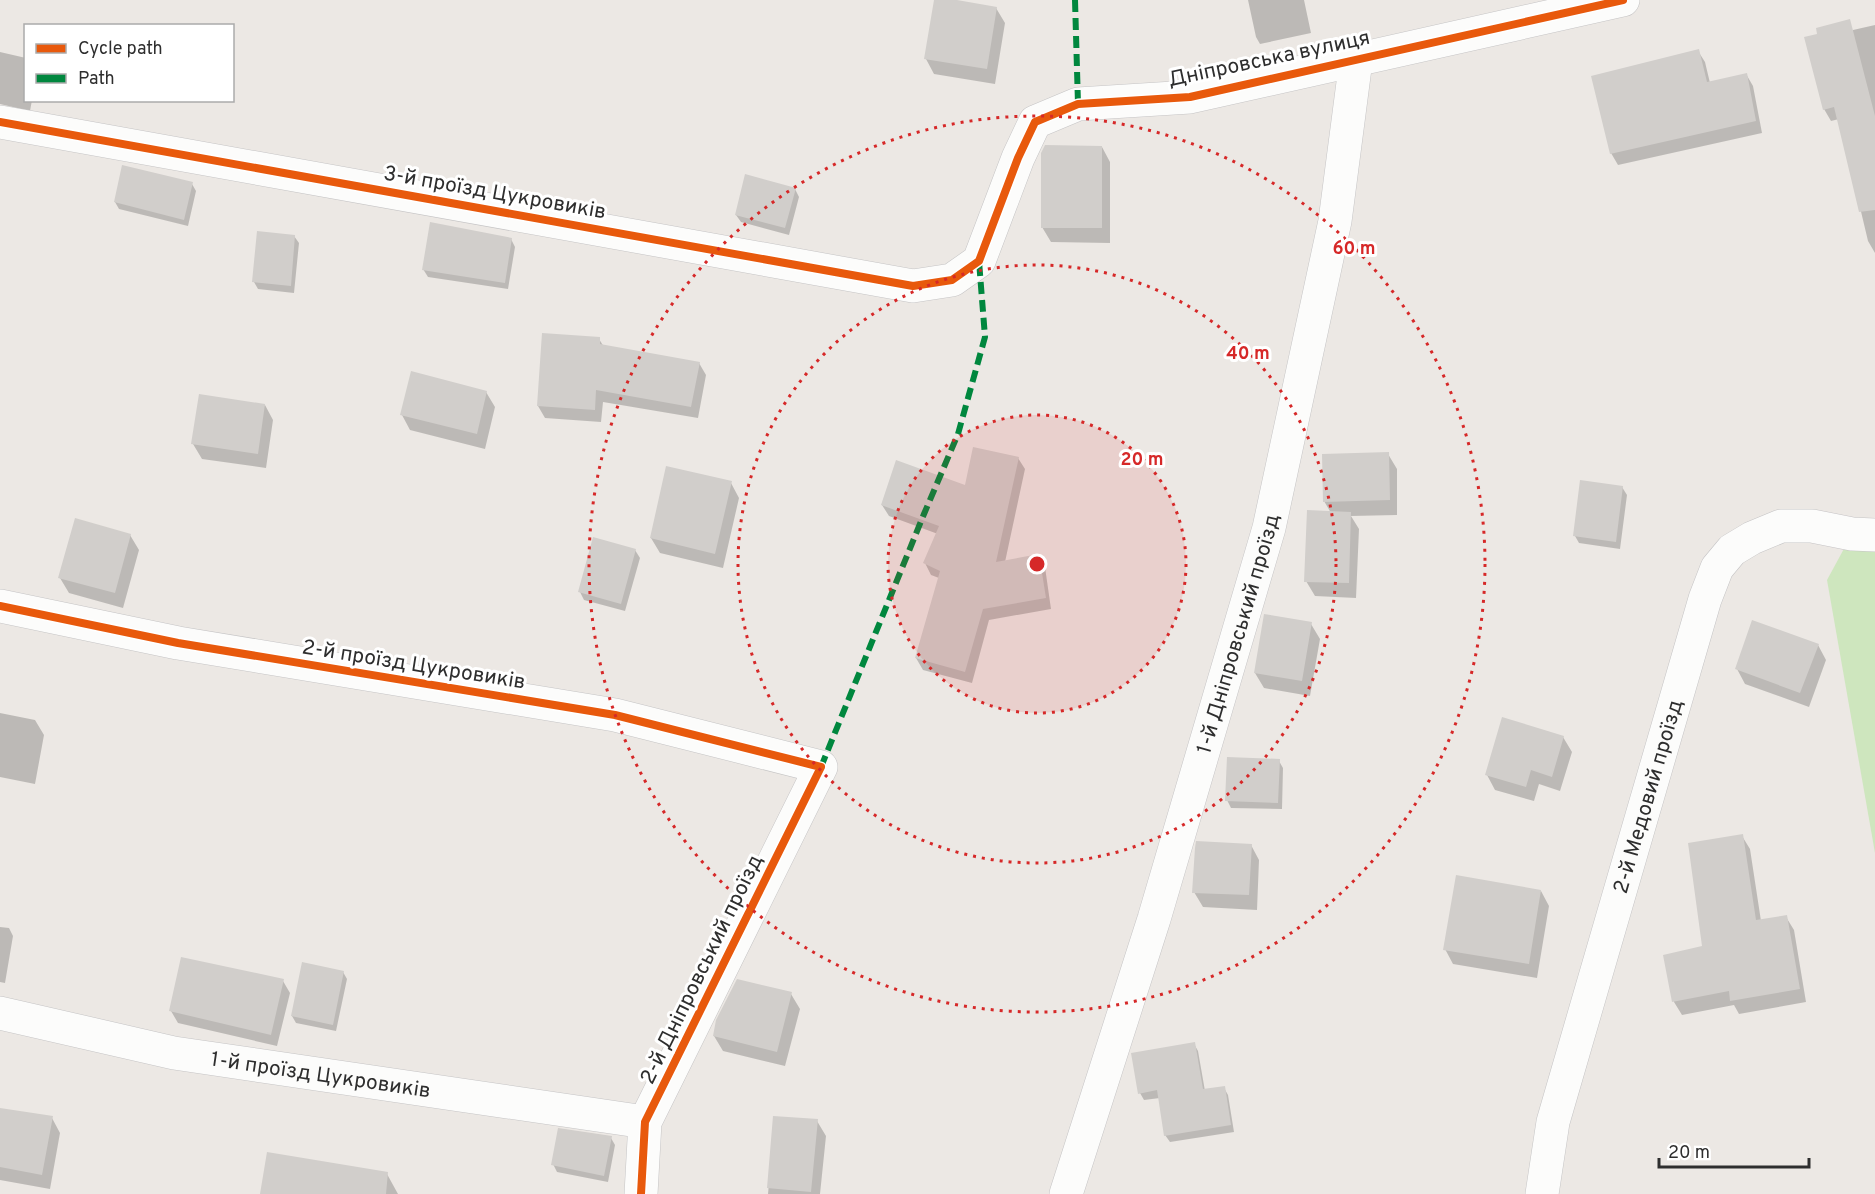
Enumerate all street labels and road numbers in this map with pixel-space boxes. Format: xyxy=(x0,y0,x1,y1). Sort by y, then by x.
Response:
street label: Дніпровська вулиця xyxy=(1166,25,1373,94)
street label: 3-й проїзд Цукровиків xyxy=(381,161,608,226)
street label: 1-й Дніпровський проїзд xyxy=(1191,512,1287,757)
street label: 2-й проїзд Цукровиків xyxy=(300,634,527,696)
street label: 2-й Медовий проїзд xyxy=(1608,696,1690,897)
street label: 2-й Дніпровський проїзд xyxy=(635,850,770,1089)
street label: 1-й проїзд Цукровиків xyxy=(209,1047,432,1105)

